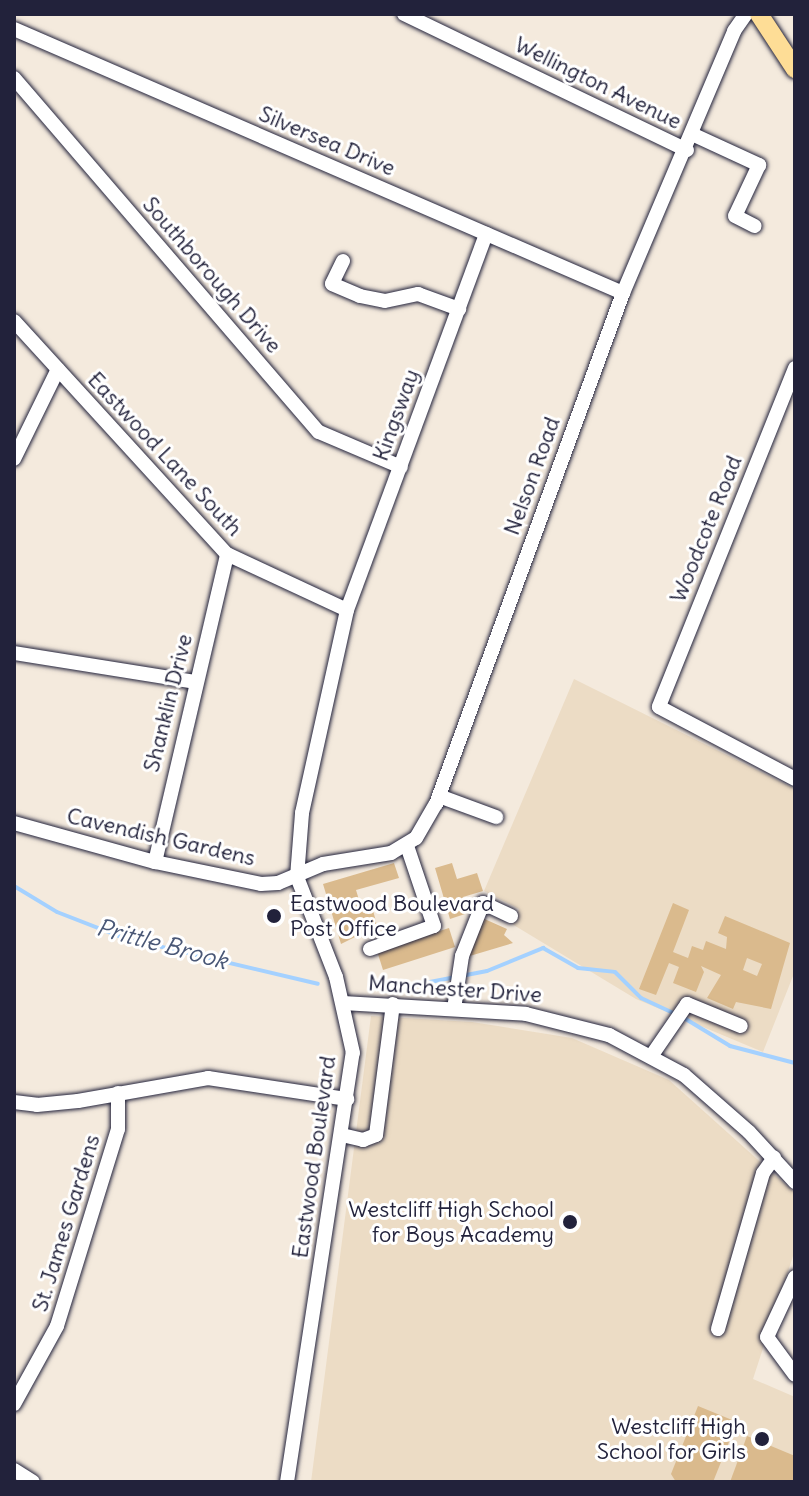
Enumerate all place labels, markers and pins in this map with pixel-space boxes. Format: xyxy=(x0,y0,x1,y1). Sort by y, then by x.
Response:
place label: Eastwood Boulevard Post Office xyxy=(290,890,494,942)
marker: Eastwood Boulevard Post Office xyxy=(265,907,283,925)
place label: Westcliff High School for Boys Academy xyxy=(348,1196,554,1248)
marker: Westcliff High School for Boys Academy xyxy=(561,1213,579,1231)
place label: Westcliff High School for Girls xyxy=(597,1413,746,1464)
marker: Westcliff High School for Girls xyxy=(753,1430,771,1448)

